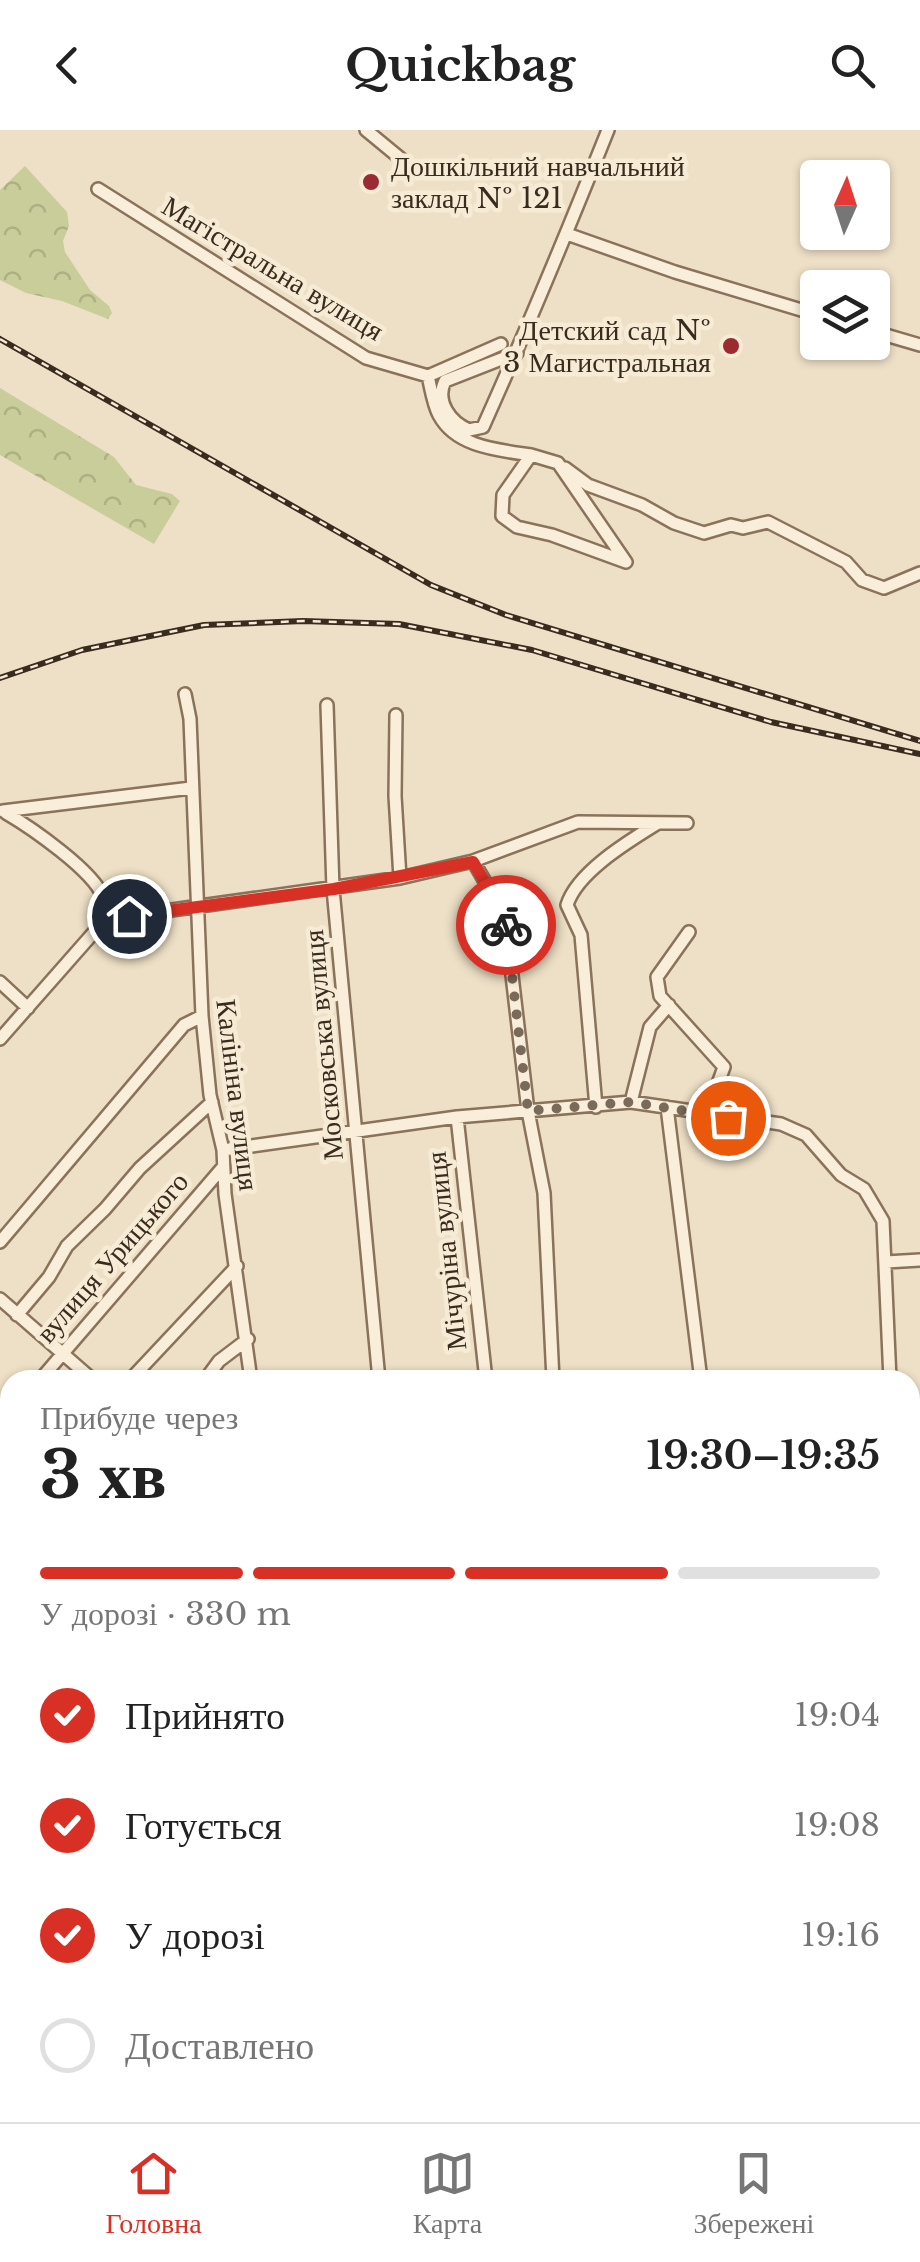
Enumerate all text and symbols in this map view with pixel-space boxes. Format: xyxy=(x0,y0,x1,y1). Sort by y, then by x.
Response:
text: Quickbag xyxy=(345,37,575,93)
icon: back xyxy=(40,38,95,93)
icon: search xyxy=(825,38,880,93)
place label: Дошкільний навчальний заклад № 121 xyxy=(391,149,685,216)
north arrow xyxy=(800,160,890,250)
map controls xyxy=(800,160,890,360)
marker: Дошкільний навчальний заклад № 121 xyxy=(360,171,382,193)
street label: Магістральна вулиця xyxy=(156,188,390,348)
button: layers xyxy=(800,270,890,360)
place label: Детский сад № 3 Магистральная xyxy=(503,313,711,380)
marker: Детский сад № 3 Магистральная xyxy=(720,335,742,357)
pin xyxy=(87,874,172,959)
courier xyxy=(456,875,556,975)
icon: home xyxy=(102,889,157,944)
icon: bike xyxy=(479,898,534,953)
street label: Московська вулиця xyxy=(296,928,351,1162)
street label: Калініна вулиця xyxy=(208,997,267,1193)
pin xyxy=(686,1076,771,1161)
icon: bag xyxy=(701,1091,756,1146)
street label: Мічуріна вулиця xyxy=(419,1150,474,1352)
street label: вулиця Урицького xyxy=(29,1165,196,1350)
text: Прибуде через xyxy=(40,1398,238,1438)
text: 19:30–19:35 xyxy=(647,1432,880,1479)
text: 3 хв xyxy=(40,1435,166,1516)
text: У дорозі · 330 m xyxy=(40,1594,291,1634)
icon: check xyxy=(40,1688,95,1743)
text: Прийнято xyxy=(125,1692,285,1739)
text: 19:04 xyxy=(794,1695,880,1735)
icon: check xyxy=(40,1798,95,1853)
text: Готується xyxy=(125,1802,282,1849)
text: 19:08 xyxy=(794,1805,880,1845)
icon: check xyxy=(40,1908,95,1963)
text: У дорозі xyxy=(125,1912,265,1959)
text: 19:16 xyxy=(801,1915,880,1955)
text: Доставлено xyxy=(125,2022,314,2069)
tab: Головна xyxy=(106,2146,202,2241)
tab: Карта xyxy=(413,2146,482,2241)
tab: Збережені xyxy=(693,2146,814,2241)

